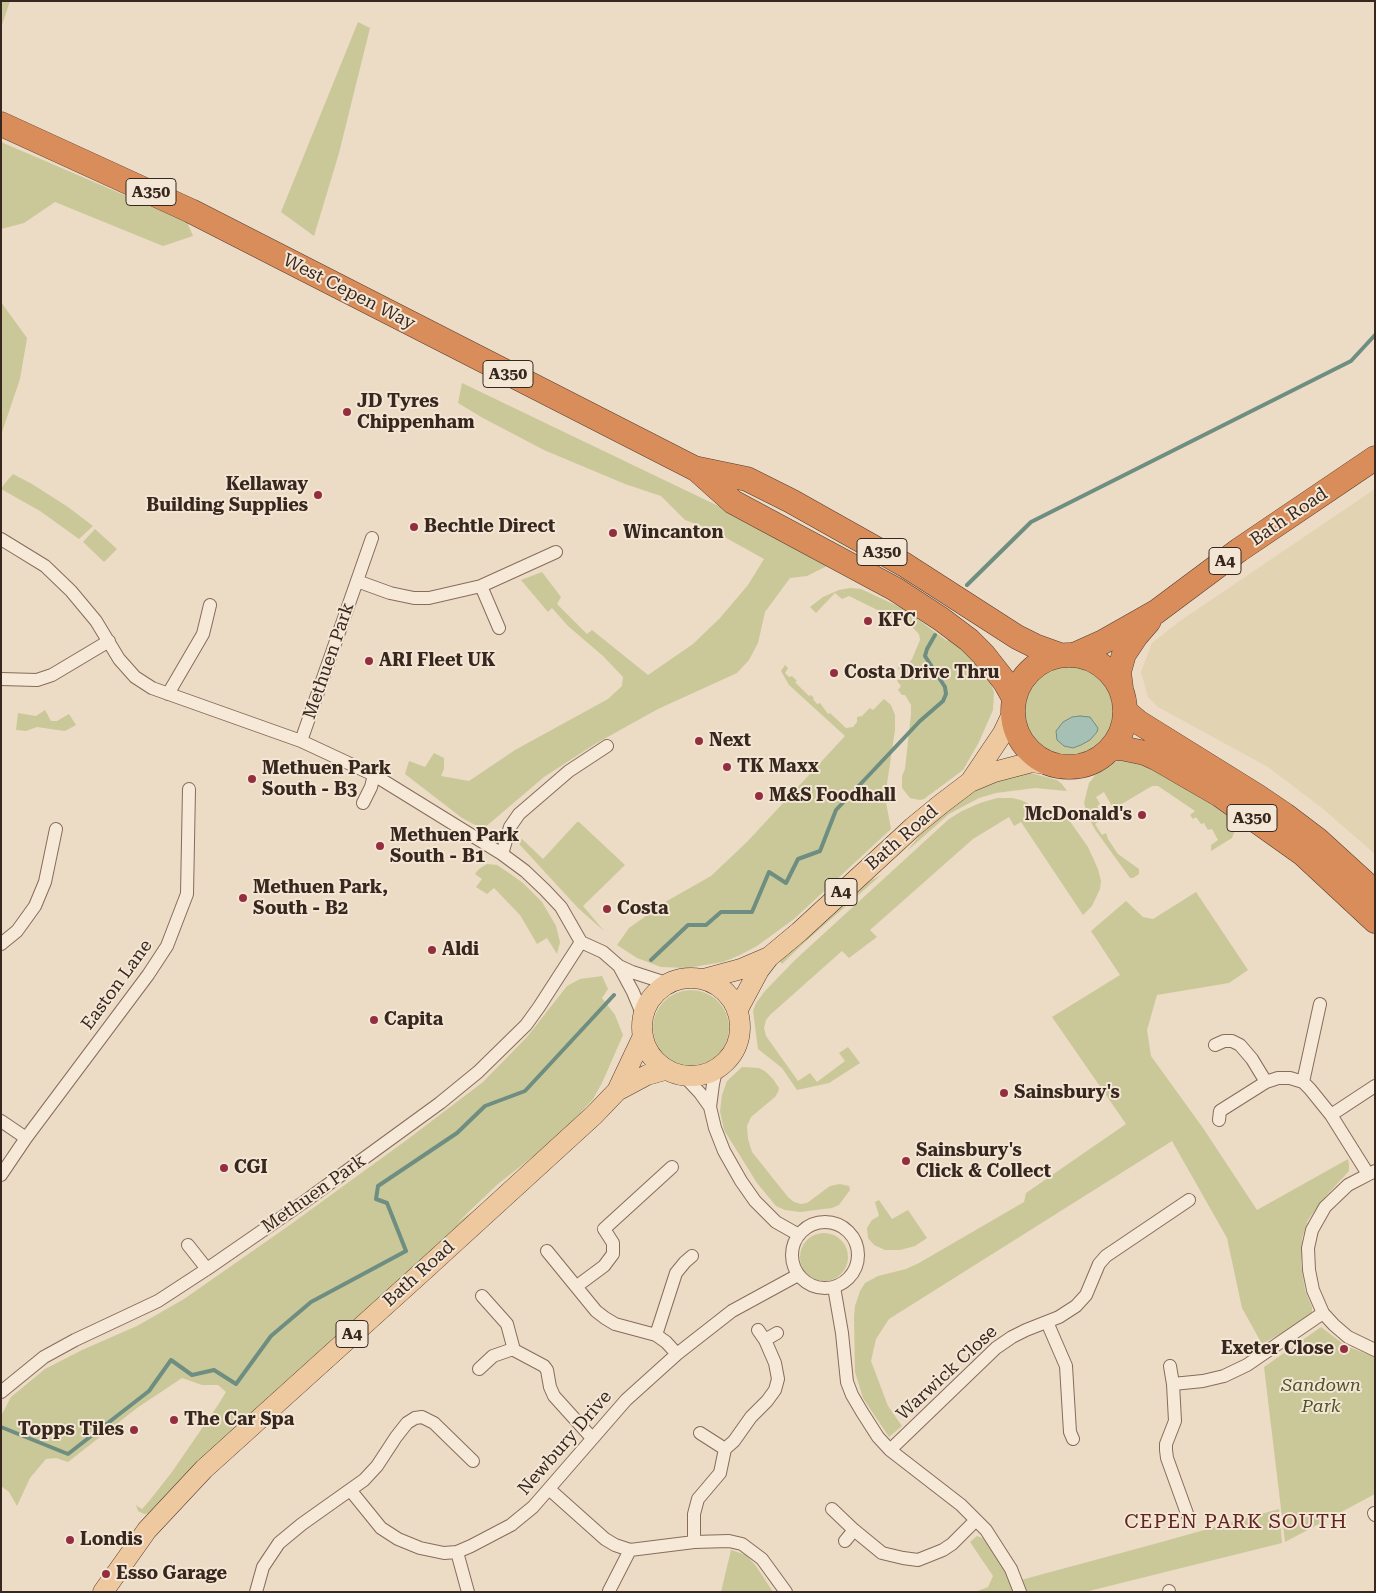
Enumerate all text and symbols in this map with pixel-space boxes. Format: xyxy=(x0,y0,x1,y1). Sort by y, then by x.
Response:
road number: A350 xyxy=(126,178,176,206)
street label: West Cepen Way xyxy=(279,249,419,335)
road number: A350 xyxy=(483,360,533,388)
place label: JD Tyres Chippenham xyxy=(357,391,475,434)
marker: JD Tyres Chippenham xyxy=(341,406,353,418)
place label: Kellaway Building Supplies xyxy=(146,474,308,516)
street label: Bath Road xyxy=(1246,483,1332,551)
marker: Kellaway Building Supplies xyxy=(312,489,324,501)
place label: Bechtle Direct xyxy=(424,516,555,538)
marker: Bechtle Direct xyxy=(408,521,420,533)
place label: Wincanton xyxy=(623,522,723,544)
marker: Wincanton xyxy=(607,527,619,539)
road number: A350 xyxy=(857,538,907,566)
road number: A4 xyxy=(1209,548,1241,574)
street label: Methuen Park xyxy=(299,600,359,722)
place label: KFC xyxy=(878,610,916,632)
marker: KFC xyxy=(862,615,874,627)
place label: ARI Fleet UK xyxy=(379,650,495,672)
marker: ARI Fleet UK xyxy=(363,655,375,667)
place label: Costa Drive Thru xyxy=(844,662,999,684)
marker: Costa Drive Thru xyxy=(828,667,840,679)
place label: Next xyxy=(709,730,751,752)
marker: Next xyxy=(693,735,705,747)
place label: TK Maxx xyxy=(737,756,819,778)
place label: Methuen Park South - B3 xyxy=(262,758,391,801)
marker: TK Maxx xyxy=(721,761,733,773)
marker: Methuen Park South - B3 xyxy=(246,773,258,785)
place label: M&S Foodhall xyxy=(769,785,896,807)
marker: M&S Foodhall xyxy=(753,790,765,802)
street label: Bath Road xyxy=(861,801,943,875)
place label: McDonald's xyxy=(1025,804,1132,826)
road number: A350 xyxy=(1227,804,1277,831)
marker: McDonald's xyxy=(1136,809,1148,821)
place label: Methuen Park South - B1 xyxy=(390,825,519,868)
marker: Methuen Park South - B1 xyxy=(374,840,386,852)
place label: Methuen Park, South - B2 xyxy=(253,877,388,920)
road number: A4 xyxy=(825,879,857,906)
marker: Methuen Park, South - B2 xyxy=(237,892,249,904)
place label: Costa xyxy=(617,898,668,920)
marker: Costa xyxy=(601,903,613,915)
street label: Easton Lane xyxy=(77,936,157,1034)
place label: Aldi xyxy=(442,939,479,961)
marker: Aldi xyxy=(426,944,438,956)
place label: Capita xyxy=(384,1009,443,1031)
marker: Capita xyxy=(368,1014,380,1026)
place label: Sainsbury's xyxy=(1014,1082,1120,1104)
marker: Sainsbury's xyxy=(998,1087,1010,1099)
place label: Sainsbury's Click & Collect xyxy=(916,1140,1051,1182)
street label: Methuen Park xyxy=(258,1150,370,1238)
marker: Sainsbury's Click & Collect xyxy=(900,1155,912,1167)
place label: CGI xyxy=(234,1157,268,1179)
marker: CGI xyxy=(218,1162,230,1174)
street label: Bath Road xyxy=(379,1236,459,1312)
road number: A4 xyxy=(336,1320,368,1348)
street label: Warwick Close xyxy=(892,1321,1002,1425)
place label: Exeter Close xyxy=(1221,1338,1334,1360)
marker: Exeter Close xyxy=(1338,1343,1350,1355)
park label: Sandown Park xyxy=(1281,1375,1361,1418)
street label: Newbury Drive xyxy=(514,1386,616,1500)
place label: The Car Spa xyxy=(184,1409,294,1431)
marker: The Car Spa xyxy=(168,1414,180,1426)
place label: Topps Tiles xyxy=(18,1419,124,1441)
marker: Topps Tiles xyxy=(128,1424,140,1436)
district label: CEPEN PARK SOUTH xyxy=(1122,1510,1350,1534)
place label: Londis xyxy=(80,1529,143,1551)
marker: Londis xyxy=(64,1534,76,1546)
place label: Esso Garage xyxy=(116,1563,227,1585)
marker: Esso Garage xyxy=(100,1568,112,1580)

